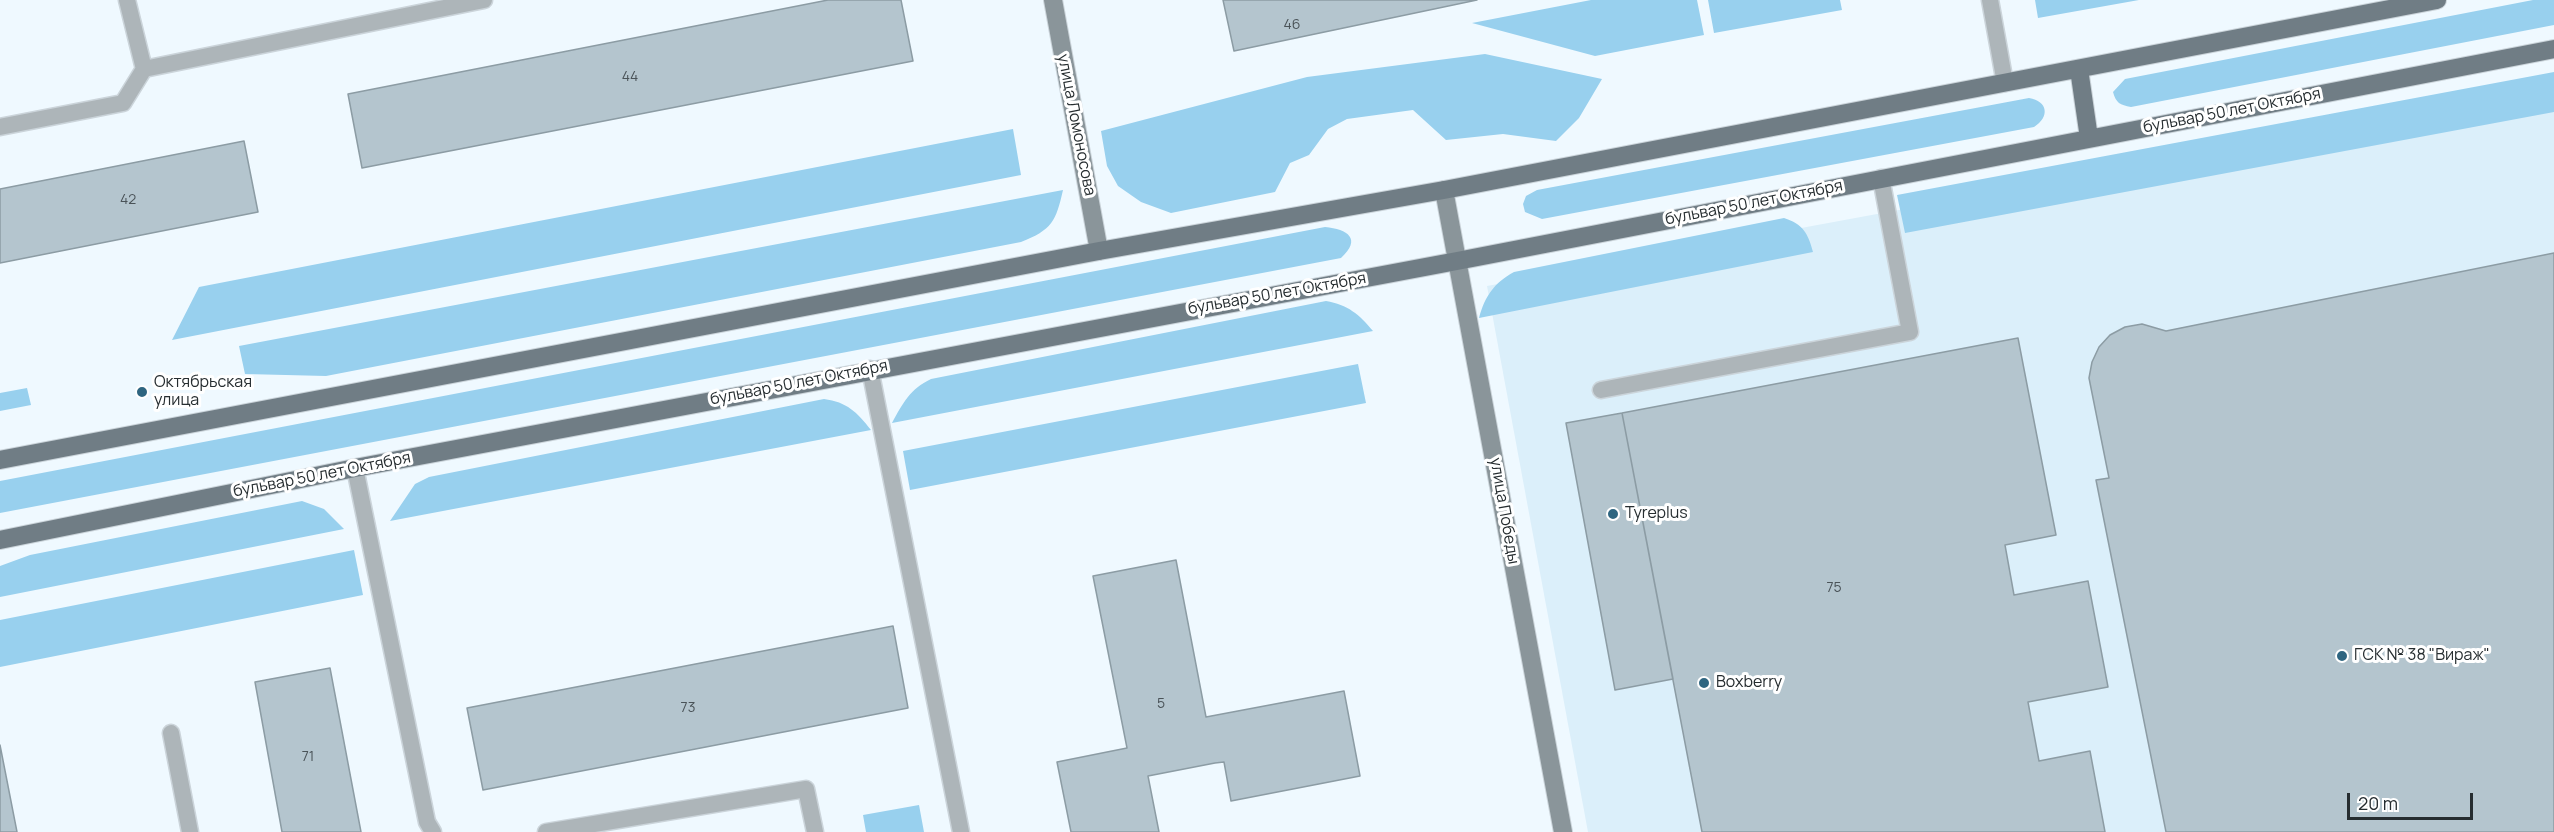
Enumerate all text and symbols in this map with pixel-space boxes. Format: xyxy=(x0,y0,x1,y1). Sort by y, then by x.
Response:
house number: 46 xyxy=(1284,17,1300,33)
street label: улица Ломоносова xyxy=(1053,52,1099,198)
house number: 44 xyxy=(622,69,638,85)
street label: бульвар 50 лет Октября xyxy=(2142,84,2322,138)
street label: бульвар 50 лет Октября xyxy=(1664,176,1844,230)
house number: 42 xyxy=(120,192,136,208)
street label: бульвар 50 лет Октября xyxy=(1186,269,1368,319)
street label: бульвар 50 лет Октября xyxy=(709,356,889,410)
place label: Октябрьская улица xyxy=(154,373,252,411)
marker: Октябрьская улица xyxy=(135,385,149,399)
street label: бульвар 50 лет Октября xyxy=(232,448,412,502)
street label: улица Победы xyxy=(1485,456,1523,566)
place label: Tyreplus xyxy=(1625,504,1688,524)
marker: Tyreplus xyxy=(1606,507,1620,521)
house number: 75 xyxy=(1826,580,1842,596)
place label: ГСК № 38 "Вираж" xyxy=(2354,646,2490,666)
marker: ГСК № 38 "Вираж" xyxy=(2335,649,2349,663)
place label: Boxberry xyxy=(1716,673,1782,693)
marker: Boxberry xyxy=(1697,676,1711,690)
house number: 5 xyxy=(1157,696,1165,712)
house number: 73 xyxy=(681,700,695,716)
house number: 71 xyxy=(302,749,314,765)
scale bar xyxy=(2350,781,2476,819)
text: 20 m xyxy=(2358,791,2398,815)

